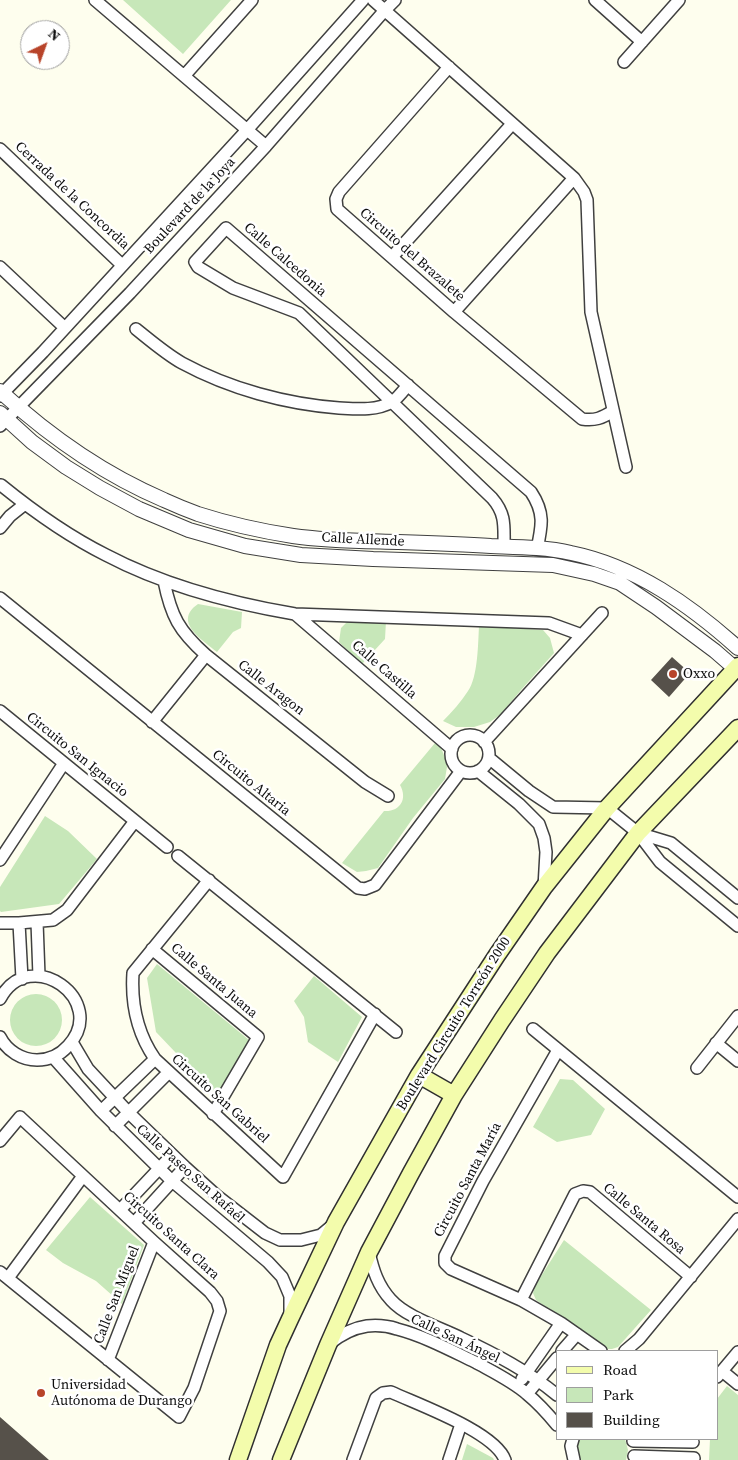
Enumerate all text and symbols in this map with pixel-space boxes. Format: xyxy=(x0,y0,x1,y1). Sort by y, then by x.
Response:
north arrow xyxy=(20,20,70,70)
text: N xyxy=(44,24,65,45)
street label: Cerrada de la Concordia xyxy=(11,139,133,253)
street label: Boulevard de la Joya xyxy=(141,154,239,258)
street label: Circuito del Brazalete xyxy=(356,205,468,305)
street label: Calle Calcedonia xyxy=(240,219,330,301)
street label: Calle Allende xyxy=(321,529,405,551)
street label: Calle Castilla xyxy=(348,637,420,703)
street label: Calle Aragon xyxy=(234,657,308,719)
place label: Oxxo xyxy=(683,666,715,682)
marker: Oxxo xyxy=(667,668,679,680)
street label: Circuito San Ignacio xyxy=(23,709,131,801)
street label: Circuito Altaria xyxy=(209,746,293,820)
street label: Boulevard Circuito Torreón 2000 xyxy=(393,934,515,1114)
street label: Calle Santa Juana xyxy=(167,940,261,1022)
street label: Circuito San Gabriel xyxy=(168,1051,272,1147)
street label: Circuito Santa María xyxy=(431,1120,505,1240)
street label: Calle Paseo San Rafaél xyxy=(132,1121,248,1227)
street label: Calle Santa Rosa xyxy=(599,1180,689,1258)
street label: Circuito Santa Clara xyxy=(119,1188,223,1284)
street label: Calle San Miguel xyxy=(91,1243,143,1347)
street label: Calle San Ángel xyxy=(408,1311,502,1367)
legend xyxy=(556,1350,718,1440)
text: Road xyxy=(603,1359,637,1380)
place label: Universidad Autónoma de Durango xyxy=(51,1377,192,1410)
text: Park xyxy=(603,1384,634,1405)
marker: Universidad Autónoma de Durango xyxy=(35,1387,47,1399)
text: Building xyxy=(603,1409,660,1430)

